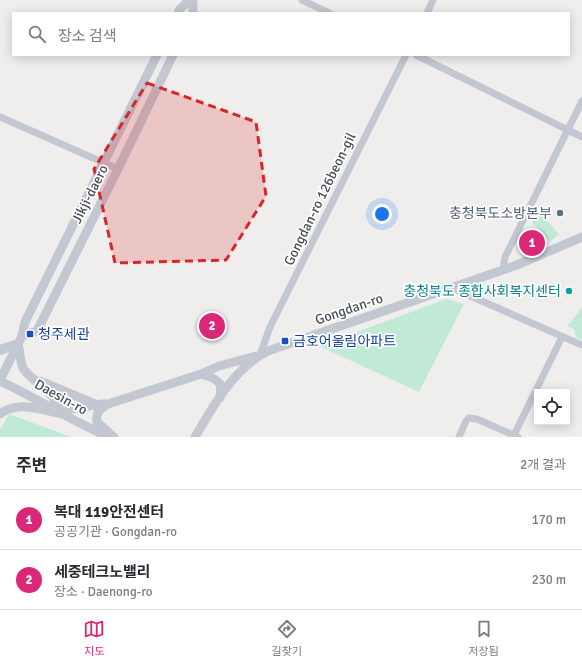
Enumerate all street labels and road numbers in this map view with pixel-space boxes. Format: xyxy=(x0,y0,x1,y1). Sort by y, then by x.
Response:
street label: Gongdan-ro 126beon-gil xyxy=(280,130,360,268)
street label: Jikji-daero xyxy=(68,162,112,226)
street label: Gongdan-ro xyxy=(313,289,385,329)
street label: Daesin-ro xyxy=(32,376,90,418)

